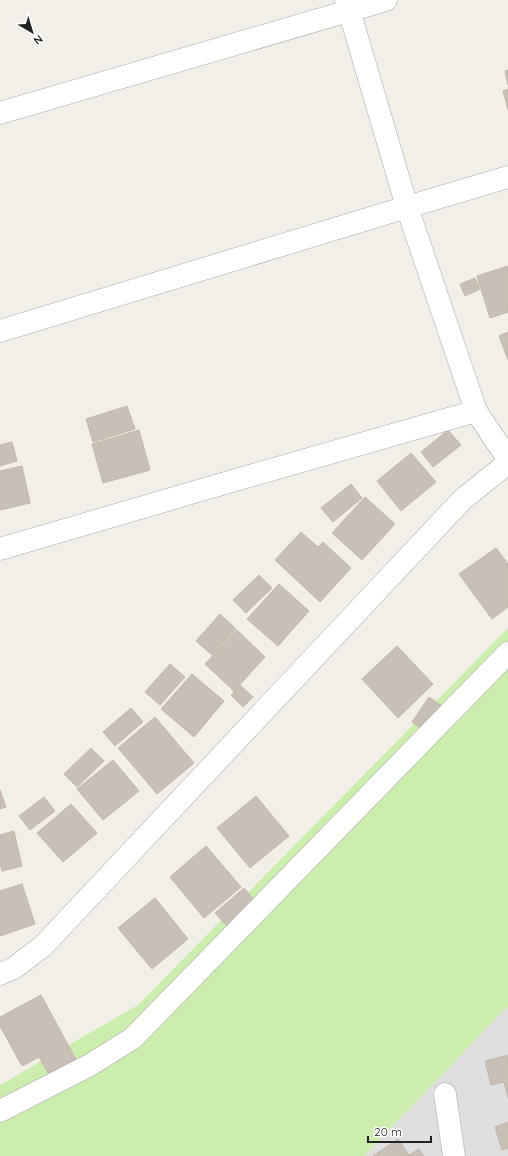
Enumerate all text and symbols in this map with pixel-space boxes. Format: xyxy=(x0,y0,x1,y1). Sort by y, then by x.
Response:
north arrow xyxy=(12,12,52,52)
text: N xyxy=(31,32,46,48)
scale bar xyxy=(368,1118,431,1144)
text: 20 m xyxy=(374,1124,402,1139)

